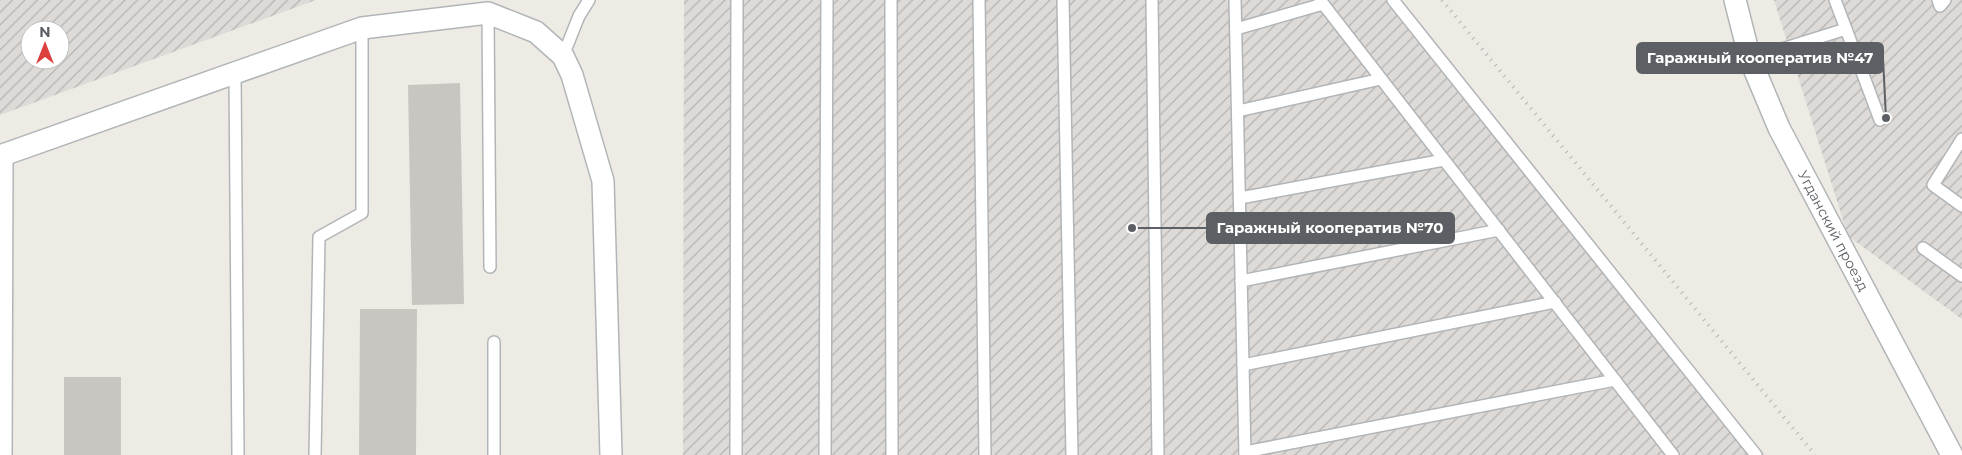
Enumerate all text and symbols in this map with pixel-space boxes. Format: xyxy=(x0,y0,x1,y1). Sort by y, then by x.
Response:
north arrow xyxy=(20,20,70,70)
text: N xyxy=(39,23,51,41)
callout: Гаражный кооператив №47 xyxy=(1637,43,1883,73)
text: Гаражный кооператив №47 xyxy=(1647,48,1873,67)
street label: Угданский проезд xyxy=(1794,167,1873,294)
callout: Гаражный кооператив №70 xyxy=(1207,213,1454,243)
text: Гаражный кооператив №70 xyxy=(1216,218,1444,237)

